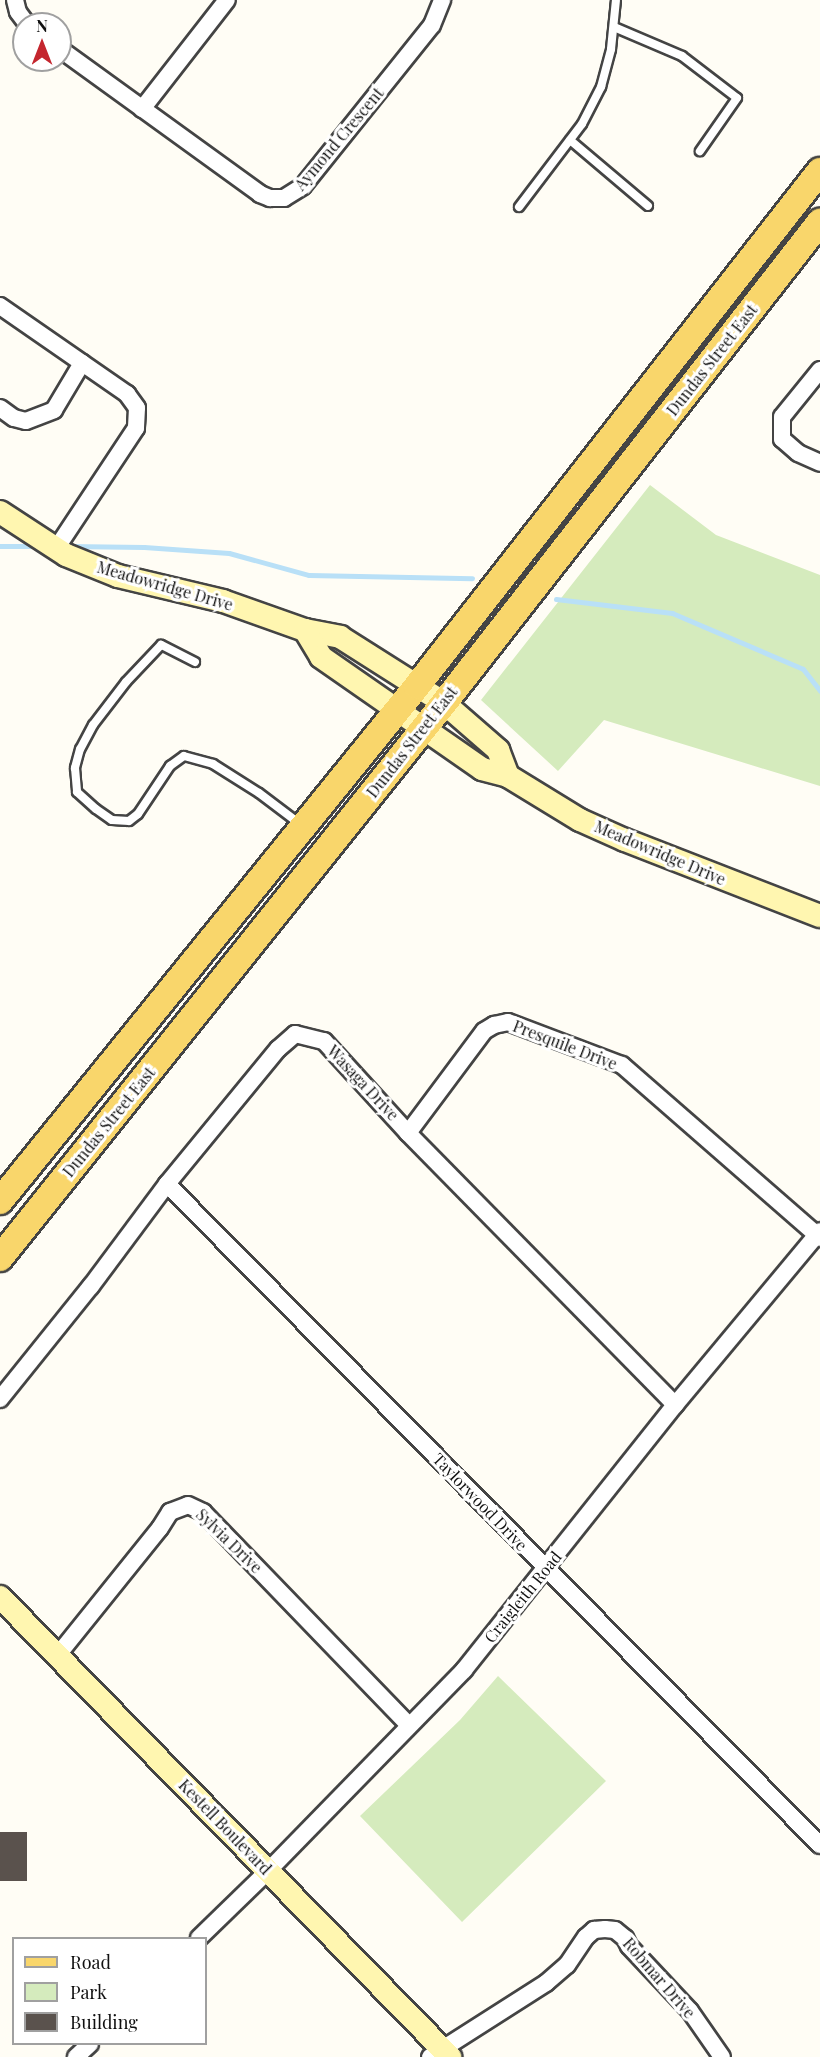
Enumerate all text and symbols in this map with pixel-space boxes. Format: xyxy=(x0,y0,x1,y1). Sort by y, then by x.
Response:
north arrow xyxy=(12,12,72,72)
text: N xyxy=(36,15,48,36)
street label: Aymond Crescent xyxy=(290,84,388,194)
street label: Dundas Street East xyxy=(662,300,762,420)
street label: Meadowridge Drive xyxy=(95,557,235,615)
street label: Dundas Street East xyxy=(362,682,462,802)
street label: Meadowridge Drive xyxy=(592,817,728,889)
street label: Presquile Drive xyxy=(510,1016,620,1074)
street label: Wasaga Drive xyxy=(323,1041,403,1125)
street label: Dundas Street East xyxy=(59,1063,159,1181)
street label: Taylorwood Drive xyxy=(429,1449,531,1555)
street label: Sylvia Drive xyxy=(192,1505,266,1577)
street label: Craigleith Road xyxy=(480,1547,566,1647)
street label: Kestell Boulevard xyxy=(175,1775,275,1879)
street label: Robmar Drive xyxy=(619,1934,699,2022)
legend xyxy=(12,1937,207,2045)
text: Road xyxy=(70,1950,111,1974)
text: Park xyxy=(70,1980,107,2004)
text: Building xyxy=(70,2010,138,2034)

